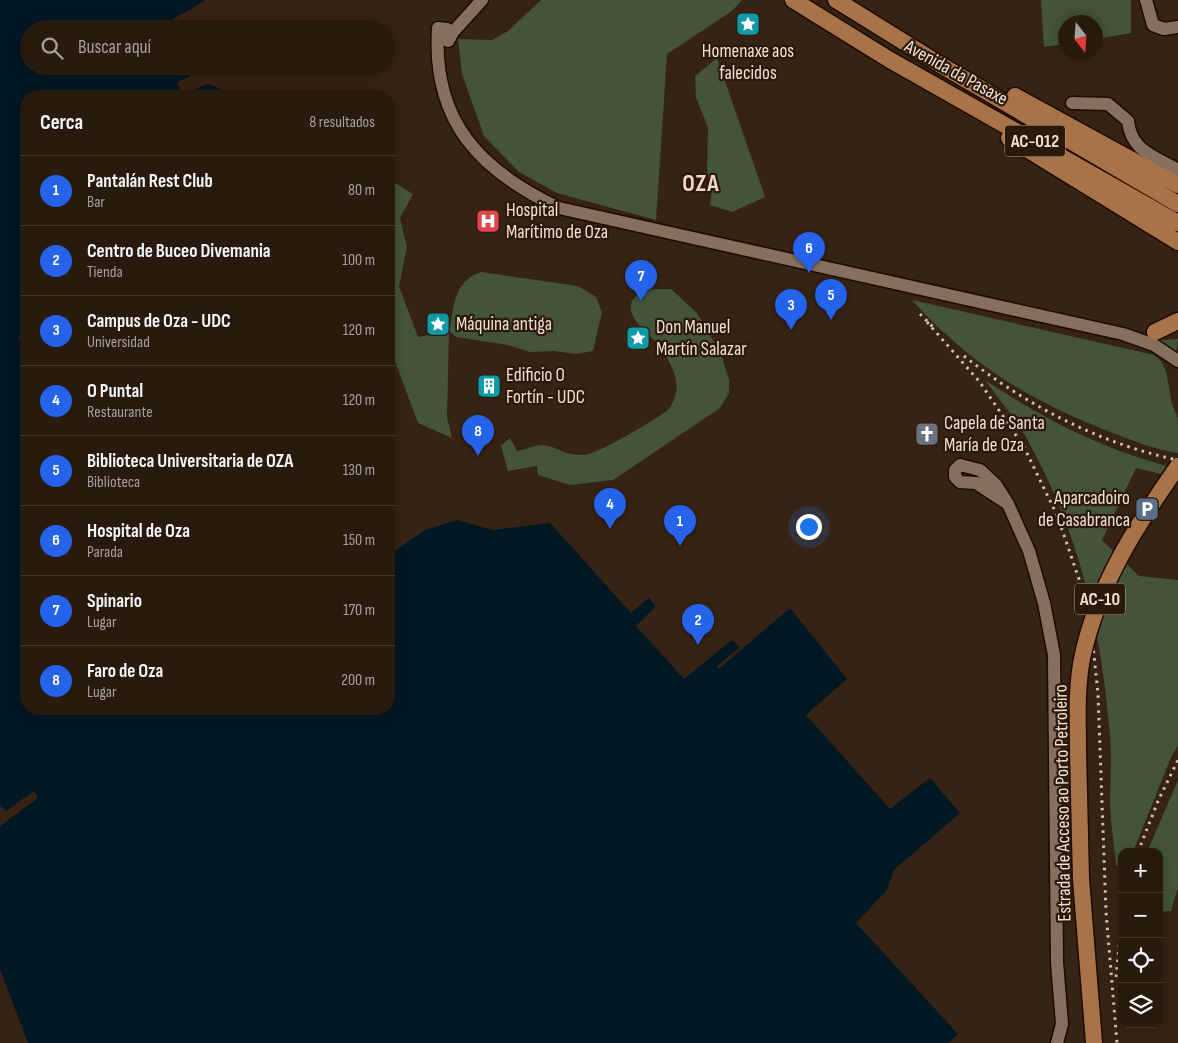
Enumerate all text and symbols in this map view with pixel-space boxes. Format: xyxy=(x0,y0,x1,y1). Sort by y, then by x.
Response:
place icon: Homenaxe aos falecidos xyxy=(735,11,761,37)
north arrow xyxy=(1058,15,1103,60)
search box xyxy=(20,20,395,75)
icon: search xyxy=(38,34,66,62)
street label: Avenida da Pasaxe xyxy=(899,35,1012,111)
text: Buscar aquí xyxy=(78,36,151,59)
place label: Homenaxe aos falecidos xyxy=(702,40,794,85)
text: Cerca xyxy=(40,110,83,135)
text: 8 resultados xyxy=(309,113,375,132)
road number: AC-012 xyxy=(1005,125,1065,156)
district label: OZA xyxy=(682,169,720,198)
text: Pantalán Rest Club xyxy=(87,170,213,193)
text: 1 xyxy=(53,181,59,200)
text: 80 m xyxy=(348,181,375,200)
text: Bar xyxy=(87,193,105,212)
place label: Hospital Marítimo de Oza xyxy=(506,199,608,244)
hospital icon: Hospital Marítimo de Oza xyxy=(475,208,501,234)
pin: 6 xyxy=(793,232,825,273)
text: Centro de Buceo Divemania xyxy=(87,240,271,263)
text: 2 xyxy=(52,251,60,270)
text: 100 m xyxy=(342,251,375,270)
pin: 7 xyxy=(625,260,657,301)
text: Tienda xyxy=(87,263,123,282)
pin: 5 xyxy=(815,279,847,320)
pin: 3 xyxy=(775,289,807,330)
text: Campus de Oza - UDC xyxy=(87,310,231,333)
place icon: Máquina antiga xyxy=(425,311,451,337)
place label: Máquina antiga xyxy=(456,313,552,336)
place label: Don Manuel Martín Salazar xyxy=(656,316,747,361)
text: 3 xyxy=(52,321,60,340)
text: 120 m xyxy=(343,321,375,340)
place icon: Don Manuel Martín Salazar xyxy=(625,325,651,351)
text: Universidad xyxy=(87,333,150,352)
place label: Edificio O Fortín - UDC xyxy=(506,364,585,409)
building icon: Edificio O Fortín - UDC xyxy=(476,373,502,399)
text: O Puntal xyxy=(87,380,143,403)
text: 4 xyxy=(52,391,60,410)
text: 120 m xyxy=(343,391,375,410)
text: Restaurante xyxy=(87,403,153,422)
place label: Capela de Santa María de Oza xyxy=(944,412,1045,457)
pin: 8 xyxy=(462,415,494,456)
church icon: Capela de Santa María de Oza xyxy=(914,421,940,447)
text: Biblioteca Universitaria de OZA xyxy=(87,450,293,473)
text: 5 xyxy=(52,461,60,480)
text: 130 m xyxy=(343,461,375,480)
text: Biblioteca xyxy=(87,473,140,492)
place label: Aparcadoiro de Casabranca xyxy=(1038,487,1130,532)
pin: 4 xyxy=(594,488,626,529)
parking icon: Aparcadoiro de Casabranca xyxy=(1134,496,1160,522)
pin: 1 xyxy=(664,505,696,546)
your location xyxy=(796,514,822,540)
text: Hospital de Oza xyxy=(87,520,190,543)
text: 6 xyxy=(52,531,60,550)
text: 150 m xyxy=(343,531,375,550)
text: Parada xyxy=(87,543,123,562)
road number: AC-10 xyxy=(1075,584,1125,614)
text: Spinario xyxy=(87,590,142,613)
text: 7 xyxy=(53,601,59,620)
text: 170 m xyxy=(343,601,375,620)
pin: 2 xyxy=(682,604,714,645)
text: Lugar xyxy=(87,613,117,632)
text: Faro de Oza xyxy=(87,660,163,683)
text: 8 xyxy=(52,671,60,690)
text: 200 m xyxy=(341,671,375,690)
text: Lugar xyxy=(87,683,117,702)
street label: Estrada de Acceso ao Porto Petroleiro xyxy=(1049,684,1077,922)
map controls xyxy=(1118,848,1163,1028)
button: + xyxy=(1118,848,1163,893)
button: − xyxy=(1118,893,1163,938)
button: locate xyxy=(1118,938,1163,983)
button: layers xyxy=(1118,983,1163,1028)

